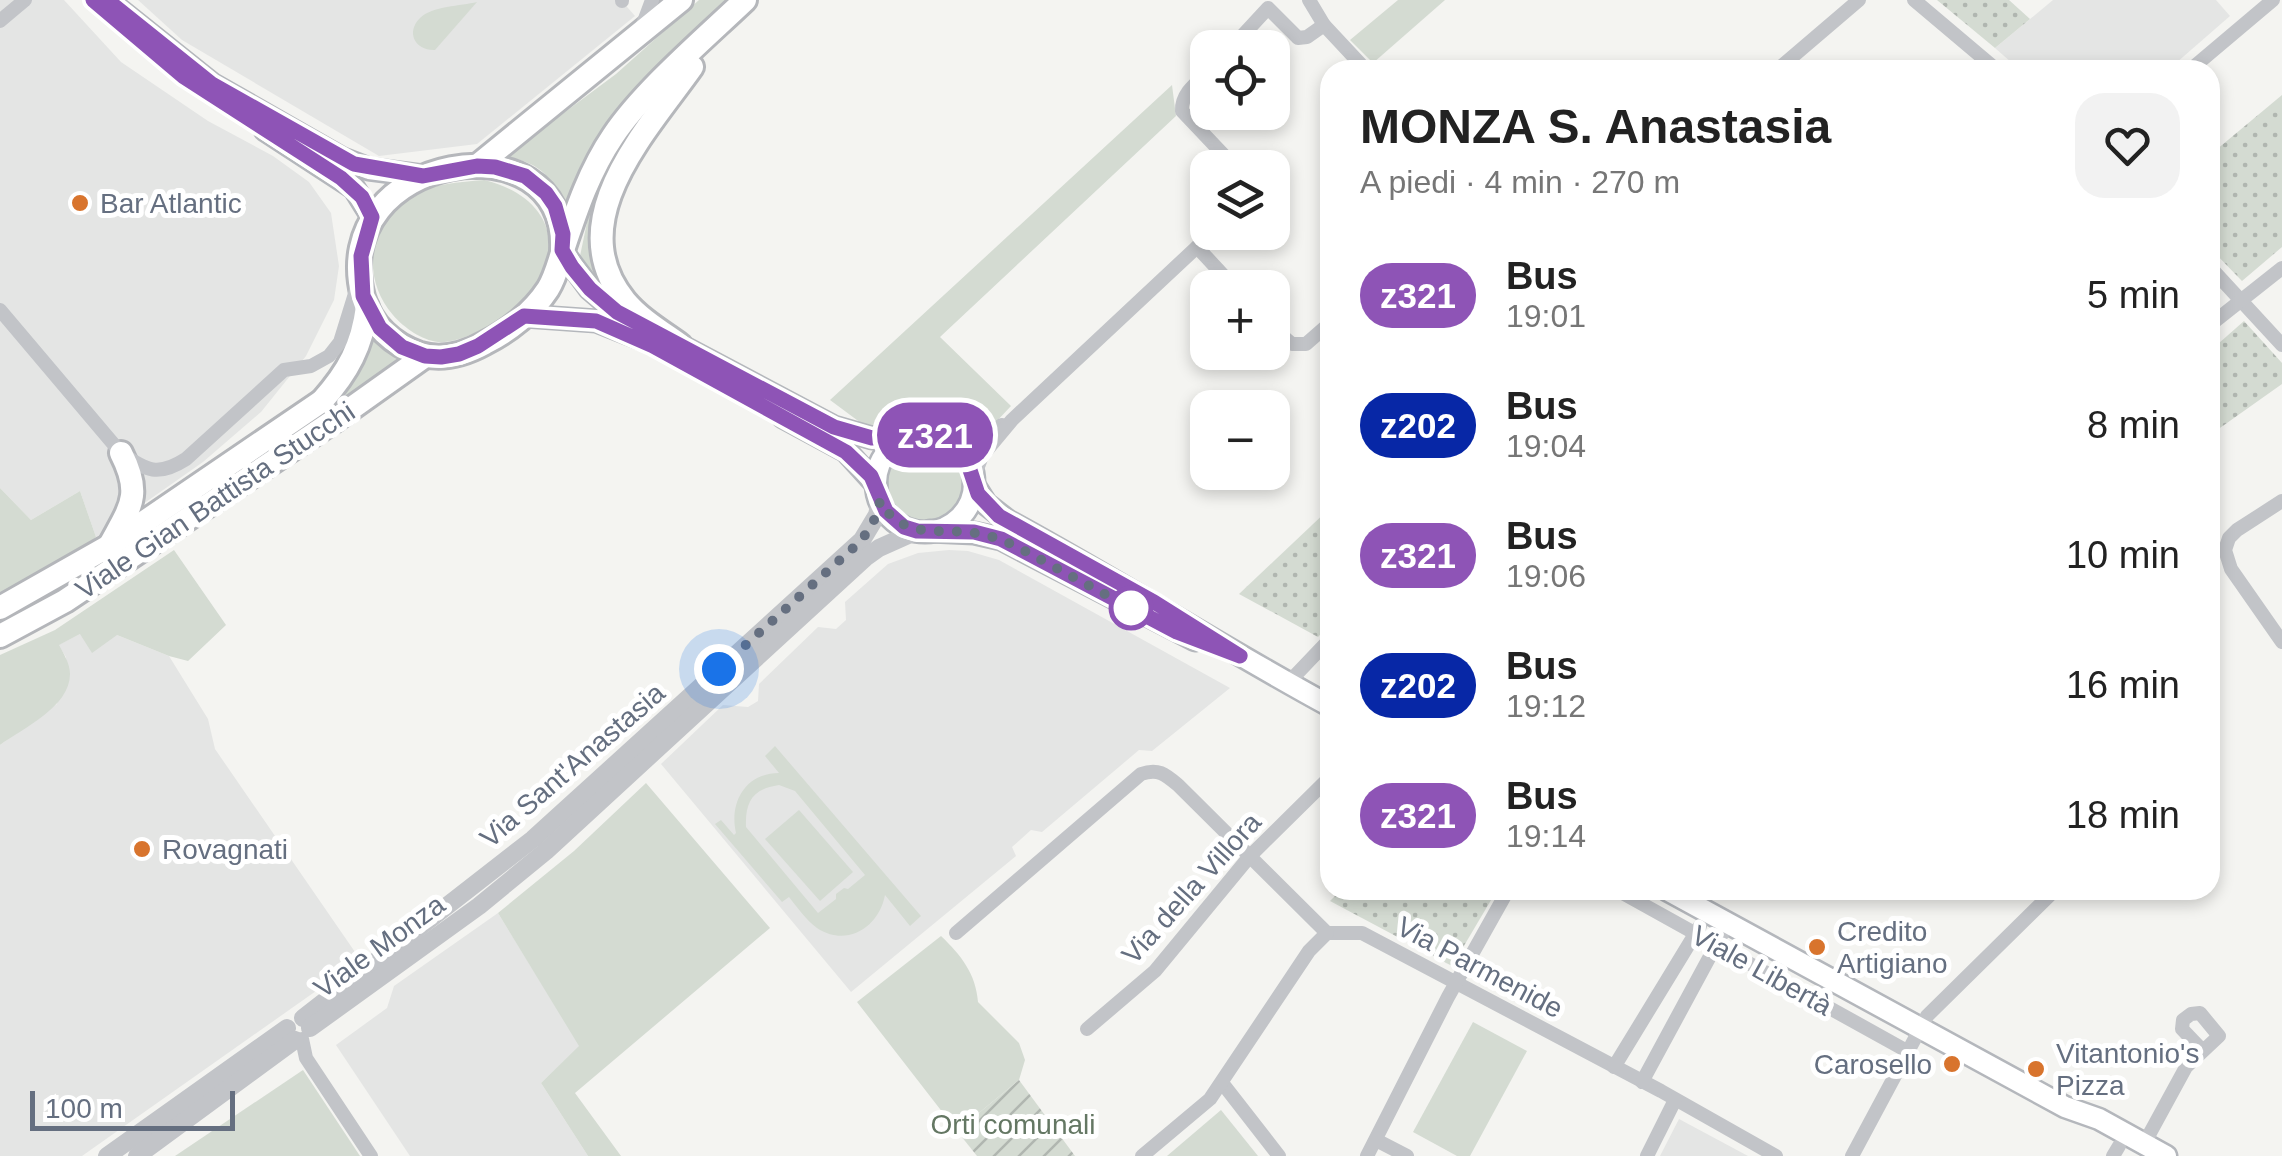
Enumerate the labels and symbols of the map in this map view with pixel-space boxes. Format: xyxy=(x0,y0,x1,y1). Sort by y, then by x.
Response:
place label: Bar Atlantic xyxy=(100,188,242,219)
marker: Bar Atlantic xyxy=(69,192,91,214)
street label: Viale Gian Battista Stucchi xyxy=(70,395,361,605)
line badge: z321 xyxy=(865,402,1005,468)
unlabelled marker xyxy=(1110,587,1152,629)
your location xyxy=(694,644,744,694)
street label: Via Sant'Anastasia xyxy=(474,677,671,854)
street label: Via della Villora xyxy=(1116,806,1267,970)
place label: Rovagnati xyxy=(162,834,288,865)
marker: Rovagnati xyxy=(131,838,153,860)
street label: Viale Monza xyxy=(308,888,451,1004)
street label: Via Parmenide xyxy=(1392,911,1568,1024)
place label: Credito Artigiano xyxy=(1837,916,1948,979)
street label: Viale Libertà xyxy=(1686,919,1837,1022)
marker: Credito Artigiano xyxy=(1806,936,1828,958)
place label: Vitantonio's Pizza xyxy=(2056,1038,2199,1101)
place label: Carosello xyxy=(1814,1049,1932,1080)
marker: Carosello xyxy=(1941,1053,1963,1075)
marker: Vitantonio's Pizza xyxy=(2025,1058,2047,1080)
scale bar xyxy=(30,1086,235,1130)
park label: Orti comunali xyxy=(931,1109,1095,1140)

